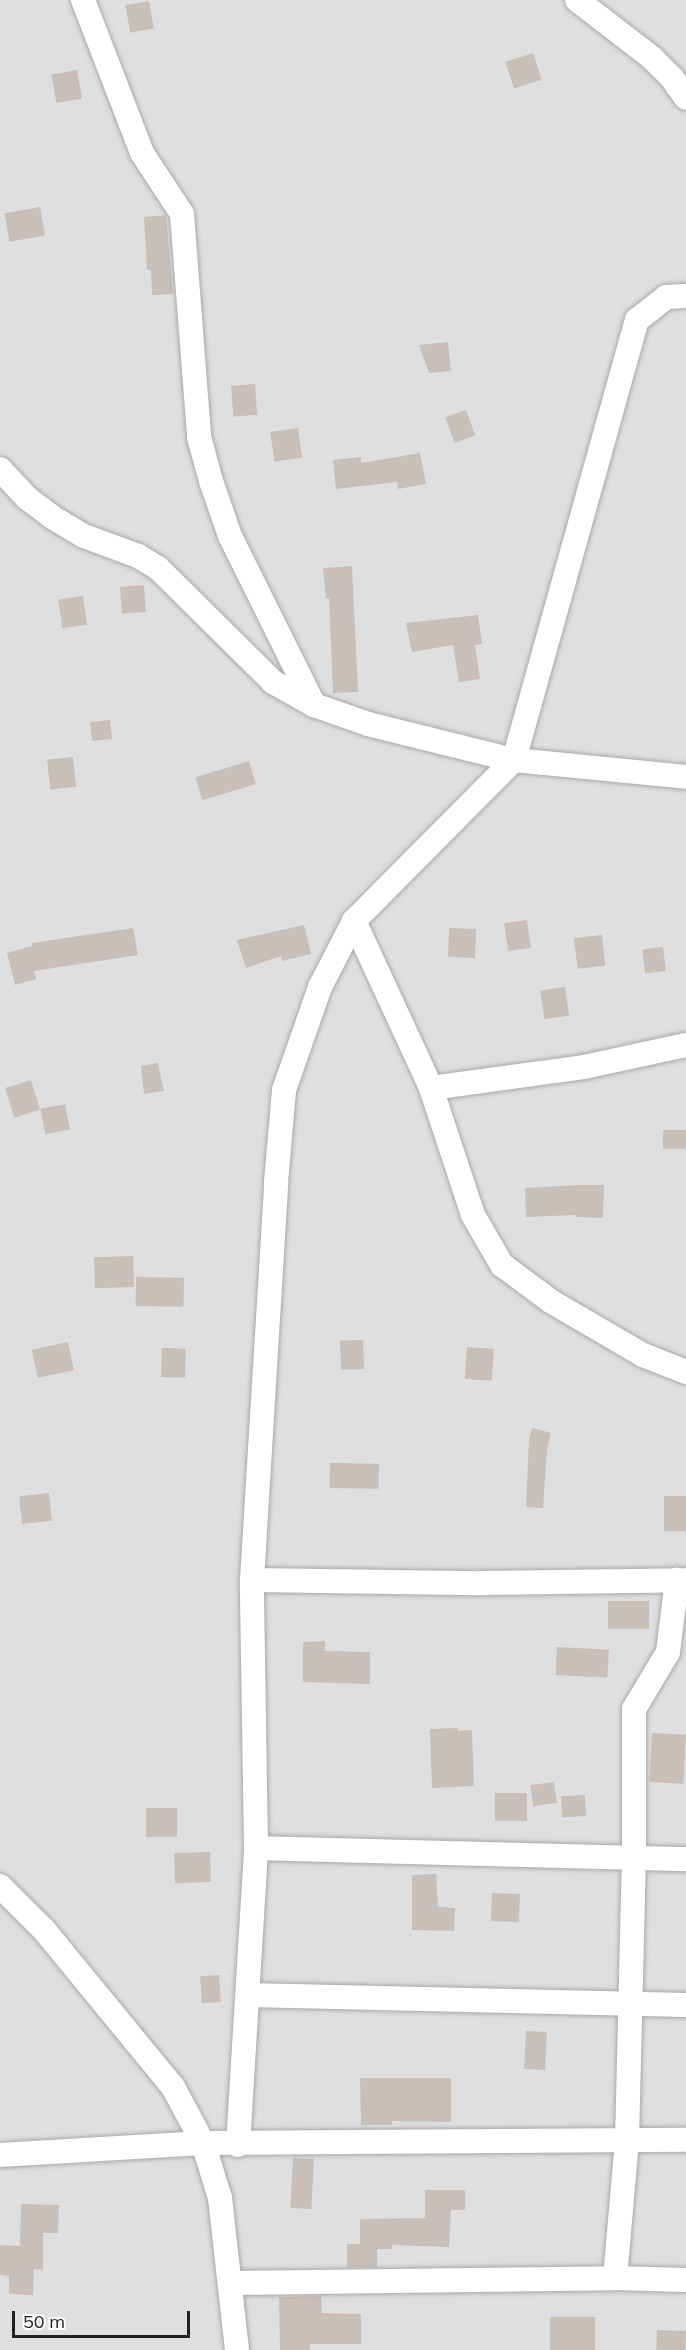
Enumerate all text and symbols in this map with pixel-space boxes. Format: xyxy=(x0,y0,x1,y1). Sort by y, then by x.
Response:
scale bar xyxy=(15,2299,194,2337)
text: 50 m xyxy=(23,2310,65,2333)

